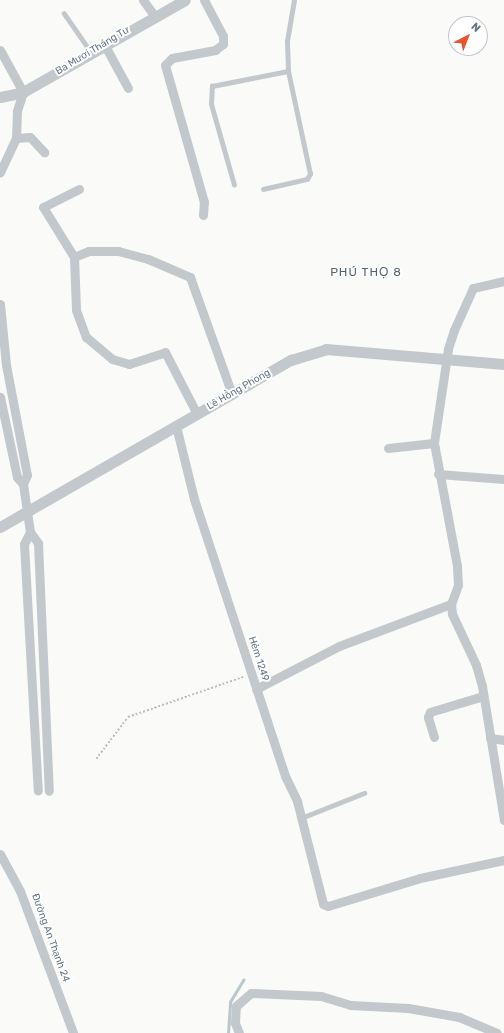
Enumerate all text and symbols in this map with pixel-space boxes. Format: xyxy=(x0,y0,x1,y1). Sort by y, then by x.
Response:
north arrow xyxy=(448,16,488,56)
text: N xyxy=(468,20,483,35)
street label: Ba Mươi Tháng Tư xyxy=(54,24,132,78)
district label: PHÚ THỌ 8 xyxy=(330,266,402,280)
street label: Lê Hồng Phong xyxy=(205,367,273,413)
street label: Hẻm 1249 xyxy=(245,635,271,683)
street label: Đường An Thạnh 24 xyxy=(28,892,72,984)

